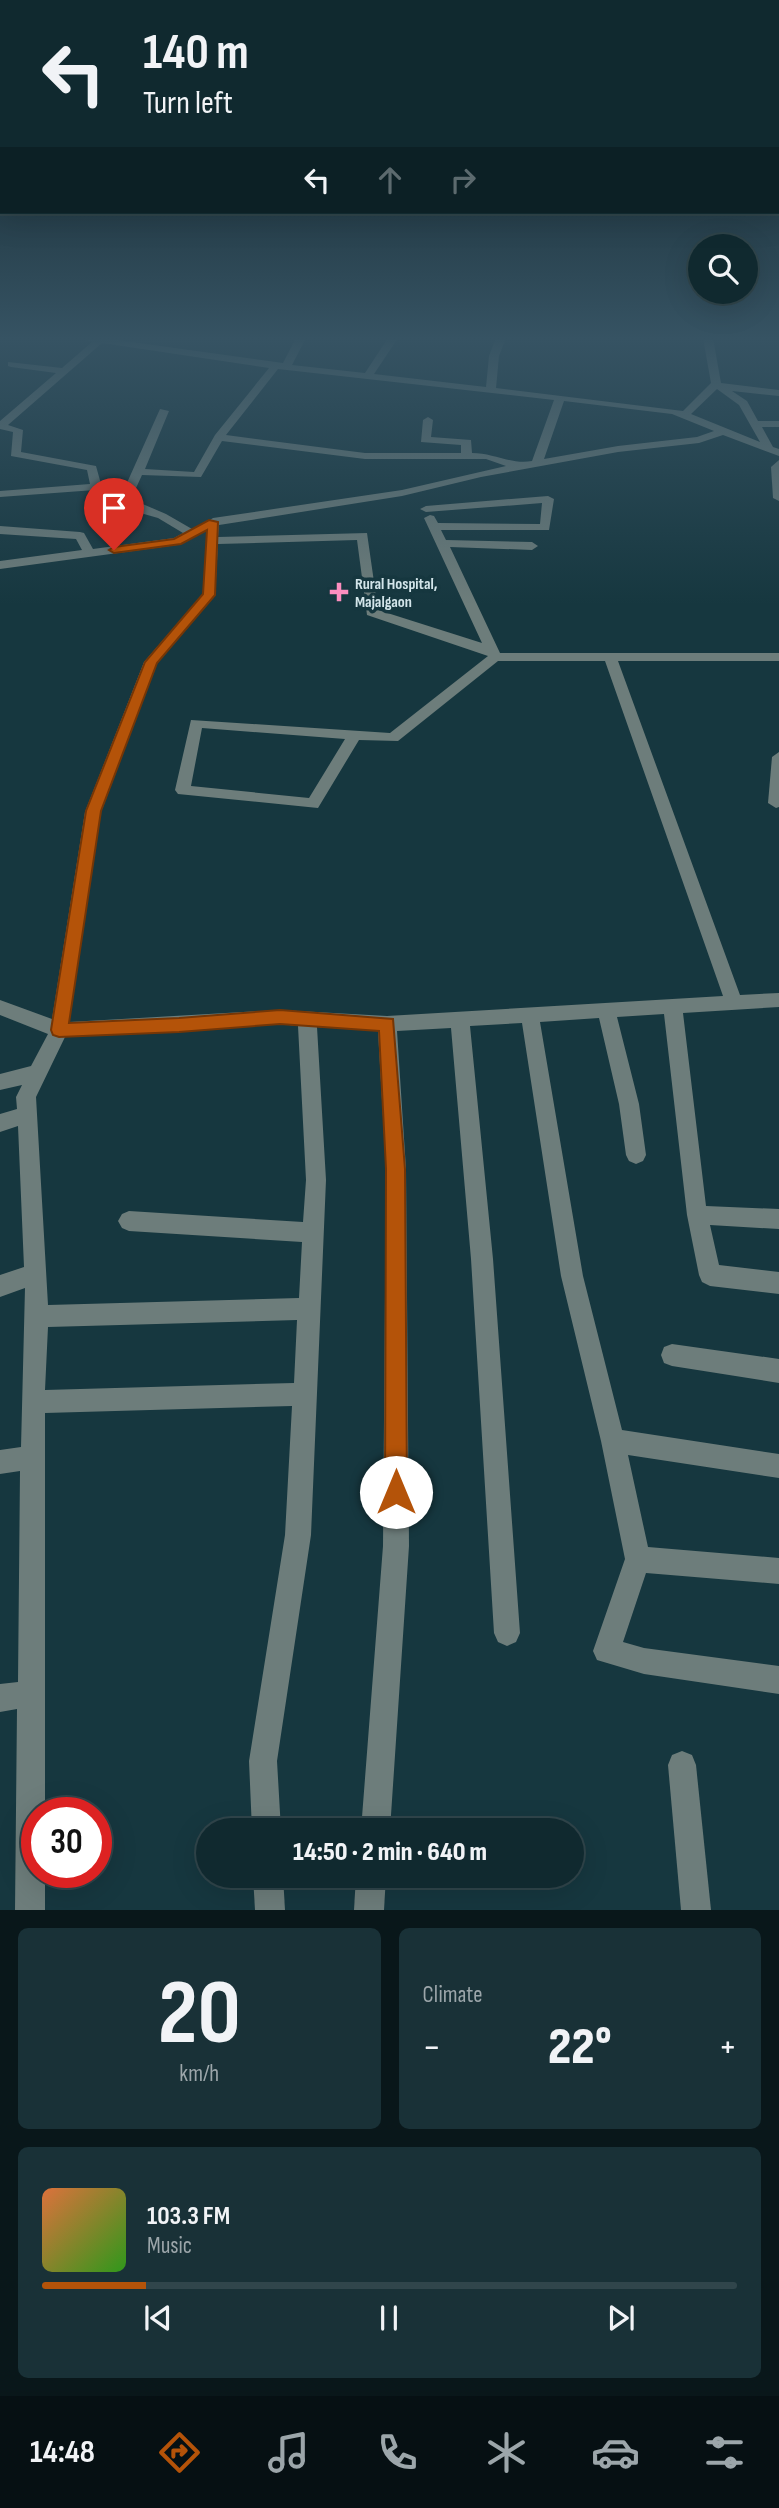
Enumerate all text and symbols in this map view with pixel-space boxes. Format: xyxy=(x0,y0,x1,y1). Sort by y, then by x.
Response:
text: 140 m xyxy=(143,24,249,83)
icon: left xyxy=(28,28,119,119)
text: Turn left xyxy=(143,84,233,123)
icon: left xyxy=(298,161,336,199)
icon: ahead xyxy=(371,161,409,199)
icon: right xyxy=(444,161,482,199)
map controls xyxy=(688,234,758,304)
button: search xyxy=(688,234,758,304)
pin xyxy=(84,478,144,550)
icon: arrive xyxy=(95,489,133,527)
place label: Rural Hospital, Majalgaon xyxy=(355,575,438,612)
marker: Rural Hospital, Majalgaon xyxy=(329,582,349,602)
position arrow xyxy=(359,1455,433,1529)
speed limit sign: 30 xyxy=(21,1797,112,1888)
text: 14:50 · 2 min · 640 m xyxy=(293,1837,487,1868)
text: 20 xyxy=(158,1960,241,2069)
text: Climate xyxy=(423,1981,482,2009)
text: 22° xyxy=(548,2016,612,2079)
text: − xyxy=(423,2025,441,2070)
text: + xyxy=(718,2025,737,2070)
text: km/h xyxy=(179,2060,219,2088)
text: 103.3 FM xyxy=(147,2201,230,2232)
text: Music xyxy=(147,2232,192,2260)
icon: previous xyxy=(139,2299,177,2337)
icon: pause xyxy=(370,2299,408,2337)
icon: next xyxy=(602,2299,640,2337)
icon: directions xyxy=(155,2428,204,2477)
icon: music xyxy=(264,2428,313,2477)
icon: phone xyxy=(373,2428,422,2477)
icon: climate xyxy=(482,2428,531,2477)
icon: car xyxy=(591,2428,640,2477)
icon: filters xyxy=(700,2428,749,2477)
text: 14:48 xyxy=(30,2433,95,2472)

